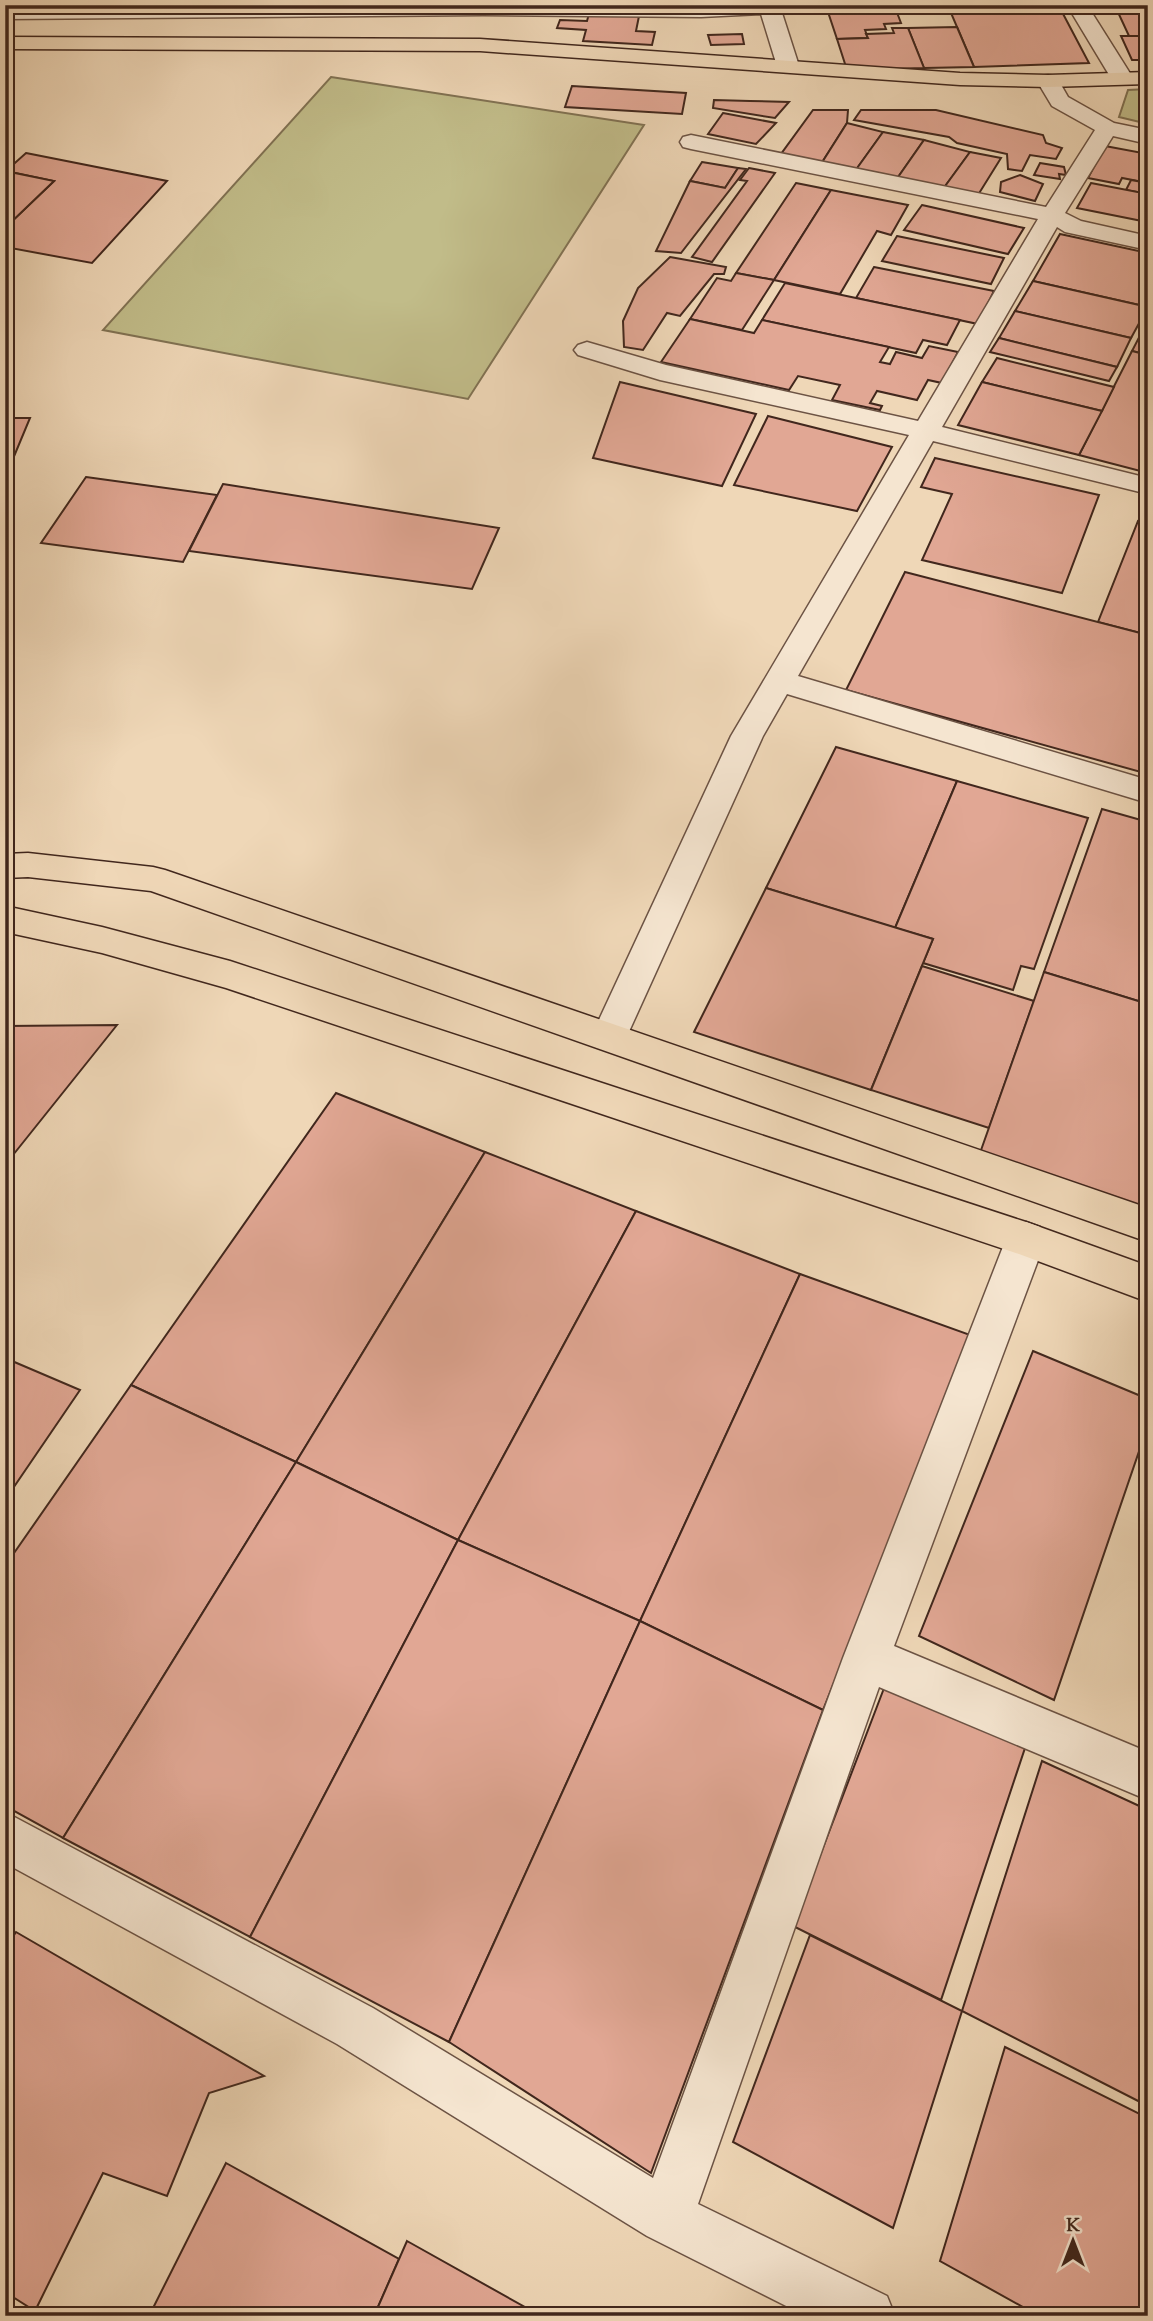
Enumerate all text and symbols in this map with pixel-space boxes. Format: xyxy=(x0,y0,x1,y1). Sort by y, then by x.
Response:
north arrow xyxy=(1038,2206,1108,2276)
text: K xyxy=(1066,2213,1080,2240)

